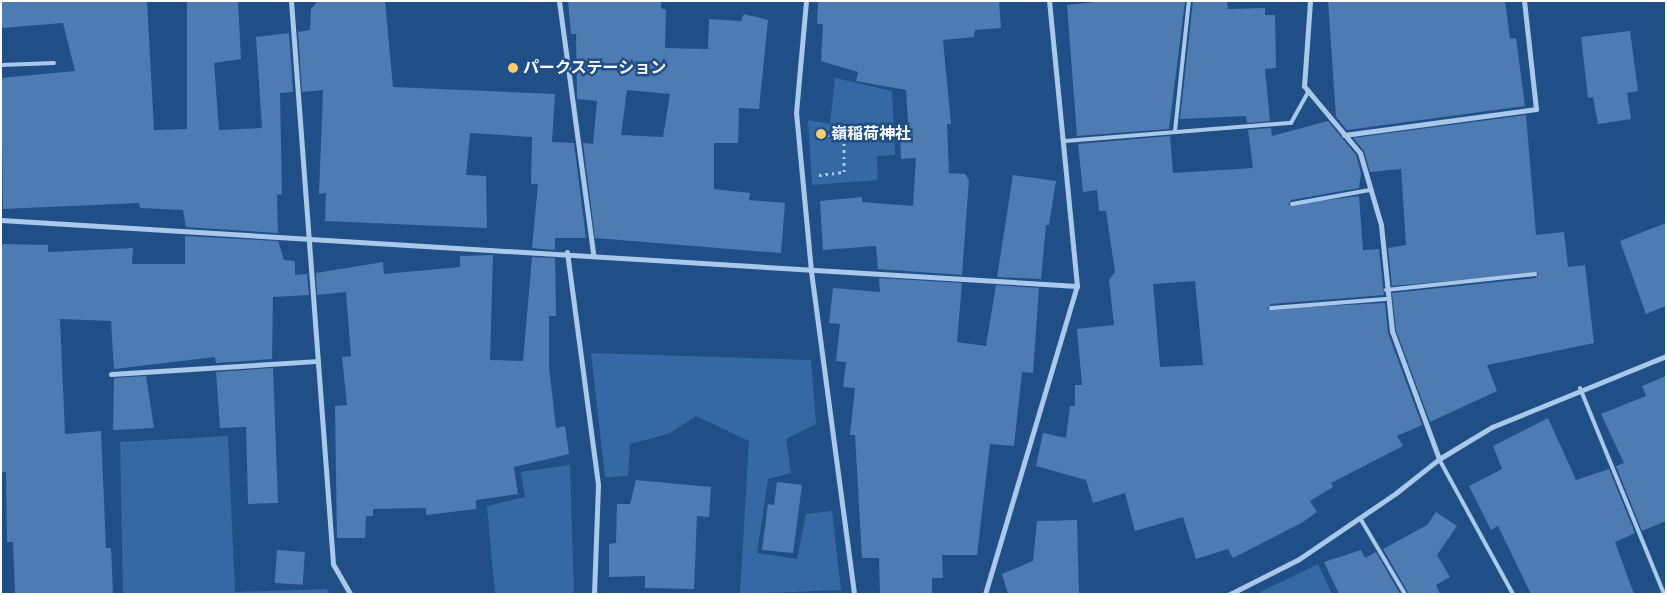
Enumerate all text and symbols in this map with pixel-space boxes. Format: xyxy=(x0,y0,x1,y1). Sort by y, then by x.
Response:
place label: パークステーション xyxy=(523,58,667,78)
marker: パークステーション xyxy=(507,62,519,74)
place label: 嶺稲荷神社 xyxy=(831,124,911,144)
marker: 嶺稲荷神社 xyxy=(815,128,827,140)

